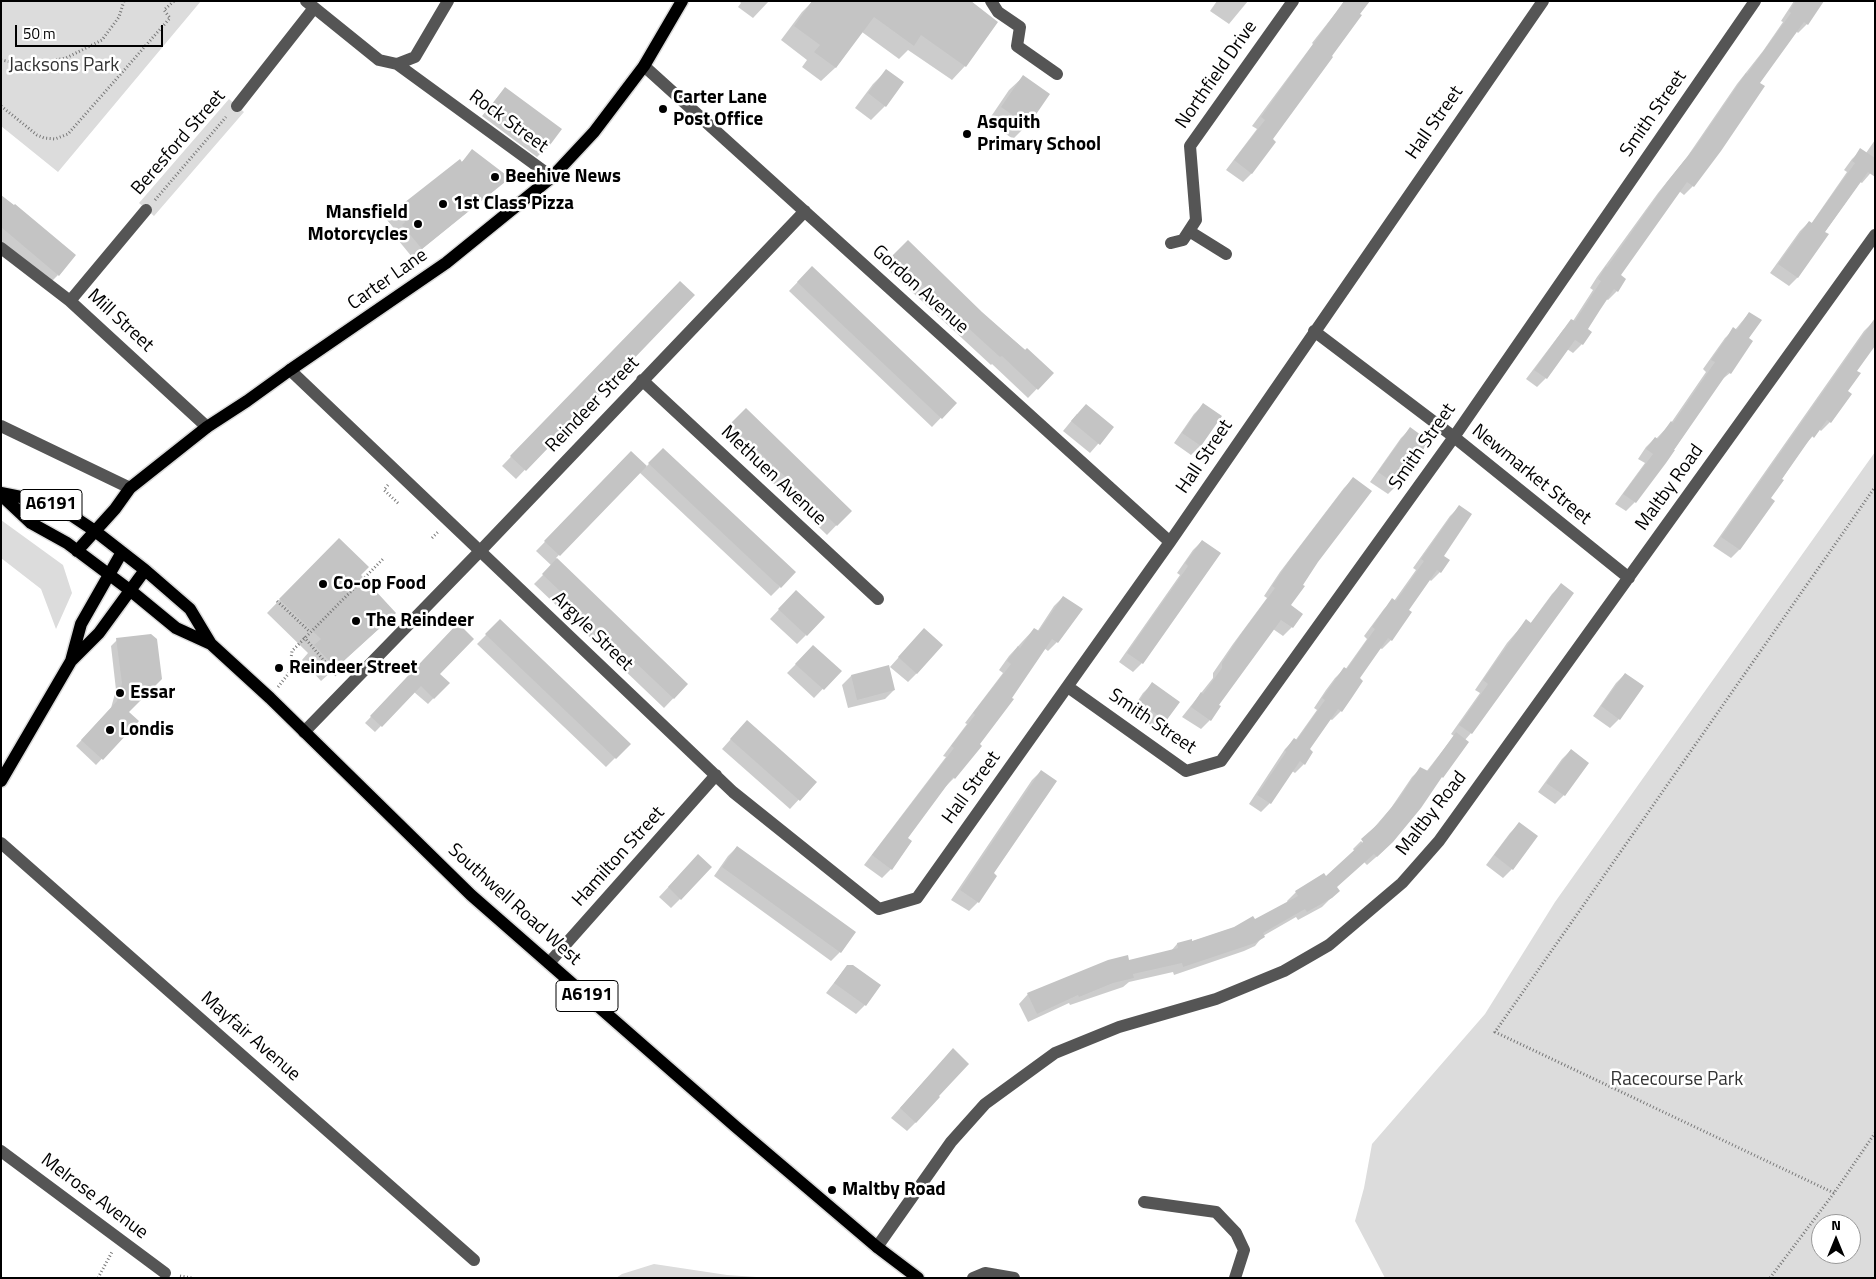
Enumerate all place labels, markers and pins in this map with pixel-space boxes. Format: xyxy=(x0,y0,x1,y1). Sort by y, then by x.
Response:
place label: Carter Lane Post Office xyxy=(673,87,767,131)
marker: Carter Lane Post Office xyxy=(657,103,669,115)
place label: Asquith Primary School xyxy=(977,112,1101,156)
marker: Asquith Primary School xyxy=(961,128,973,140)
place label: Beehive News xyxy=(505,166,621,188)
marker: Beehive News xyxy=(489,171,501,183)
place label: 1st Class Pizza xyxy=(453,193,574,215)
marker: 1st Class Pizza xyxy=(437,198,449,210)
place label: Mansfield Motorcycles xyxy=(308,202,408,246)
marker: Mansfield Motorcycles xyxy=(412,218,424,230)
place label: Co-op Food xyxy=(333,573,426,595)
marker: Co-op Food xyxy=(317,578,329,590)
place label: The Reindeer xyxy=(366,610,474,632)
marker: The Reindeer xyxy=(350,615,362,627)
place label: Reindeer Street xyxy=(289,657,417,679)
marker: Reindeer Street xyxy=(273,662,285,674)
place label: Essar xyxy=(130,682,175,704)
marker: Essar xyxy=(114,687,126,699)
place label: Londis xyxy=(120,719,174,741)
marker: Londis xyxy=(104,724,116,736)
place label: Maltby Road xyxy=(842,1179,946,1201)
marker: Maltby Road xyxy=(826,1184,838,1196)

